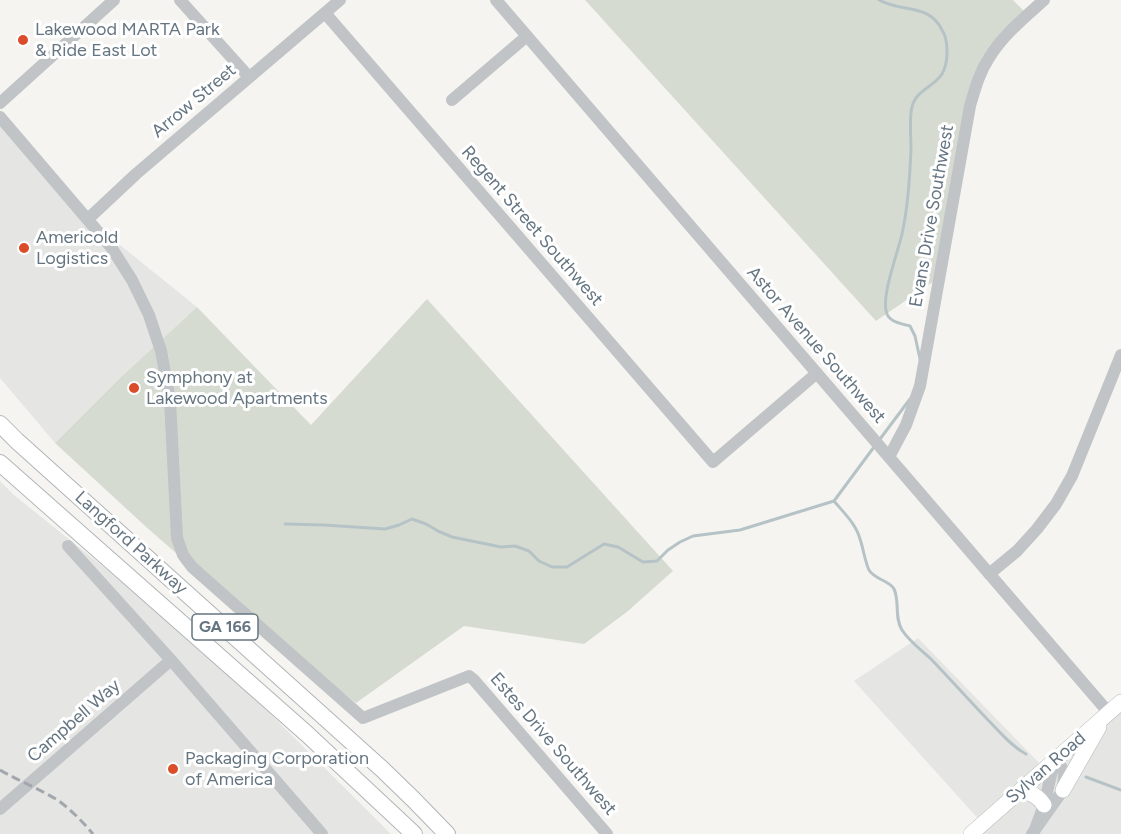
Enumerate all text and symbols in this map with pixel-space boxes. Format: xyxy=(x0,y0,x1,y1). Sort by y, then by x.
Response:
place label: Lakewood MARTA Park & Ride East Lot xyxy=(35,19,220,62)
marker: Lakewood MARTA Park & Ride East Lot xyxy=(16,33,30,47)
street label: Arrow Street xyxy=(147,59,241,143)
street label: Evans Drive Southwest xyxy=(905,123,959,309)
street label: Regent Street Southwest xyxy=(457,142,607,310)
place label: Americold Logistics xyxy=(36,227,118,270)
marker: Americold Logistics xyxy=(17,241,31,255)
street label: Astor Avenue Southwest xyxy=(742,262,890,428)
place label: Symphony at Lakewood Apartments xyxy=(146,367,328,410)
marker: Symphony at Lakewood Apartments xyxy=(127,381,141,395)
street label: Langford Parkway xyxy=(70,487,192,599)
road number: GA 166 xyxy=(192,614,258,640)
street label: Estes Drive Southwest xyxy=(485,668,621,820)
street label: Campbell Way xyxy=(23,675,125,767)
street label: Sylvan Road xyxy=(1002,727,1090,809)
place label: Packaging Corporation of America xyxy=(185,748,369,790)
marker: Packaging Corporation of America xyxy=(166,762,180,776)

